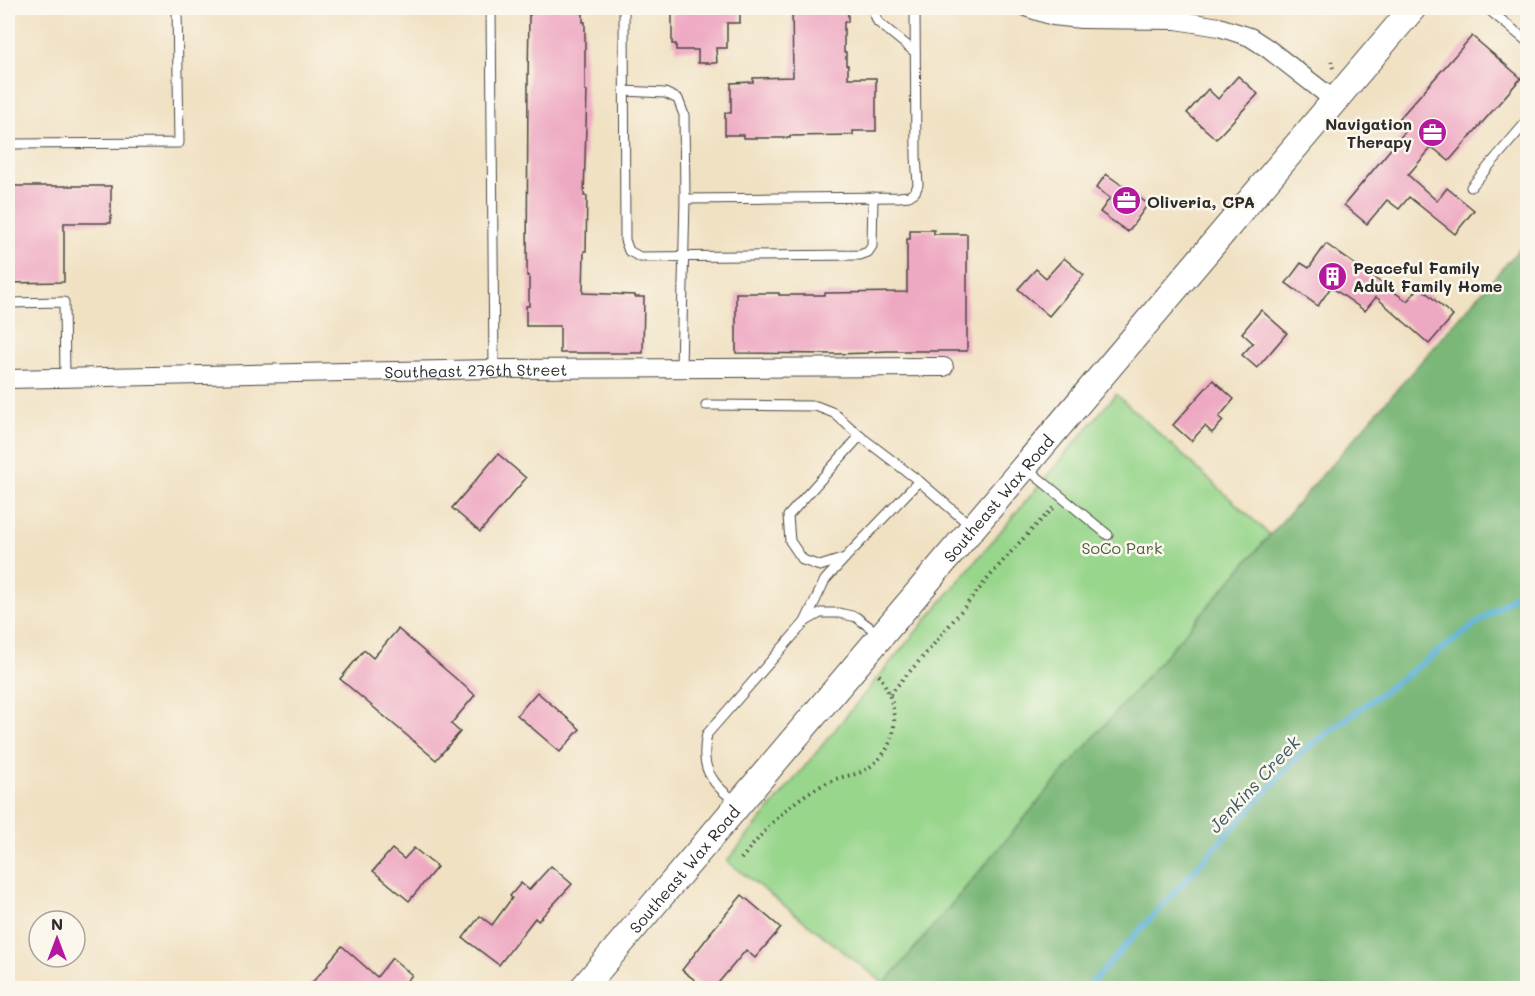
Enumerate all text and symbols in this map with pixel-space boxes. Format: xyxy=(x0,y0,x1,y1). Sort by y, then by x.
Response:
place label: Navigation Therapy xyxy=(1325,113,1412,152)
office icon: Navigation Therapy xyxy=(1417,116,1449,148)
office icon: Oliveria, CPA xyxy=(1110,185,1142,217)
place label: Oliveria, CPA xyxy=(1147,191,1255,212)
place label: Peaceful Family Adult Family Home xyxy=(1353,257,1502,296)
building icon: Peaceful Family Adult Family Home xyxy=(1316,260,1348,292)
street label: Southeast 276th Street xyxy=(384,358,567,382)
street label: Southeast Wax Road xyxy=(938,430,1058,566)
park label: SoCo Park xyxy=(1082,537,1162,558)
water label: Jenkins Creek xyxy=(1203,730,1305,838)
street label: Southeast Wax Road xyxy=(624,801,744,937)
north arrow xyxy=(27,909,87,969)
text: N xyxy=(51,913,63,934)

